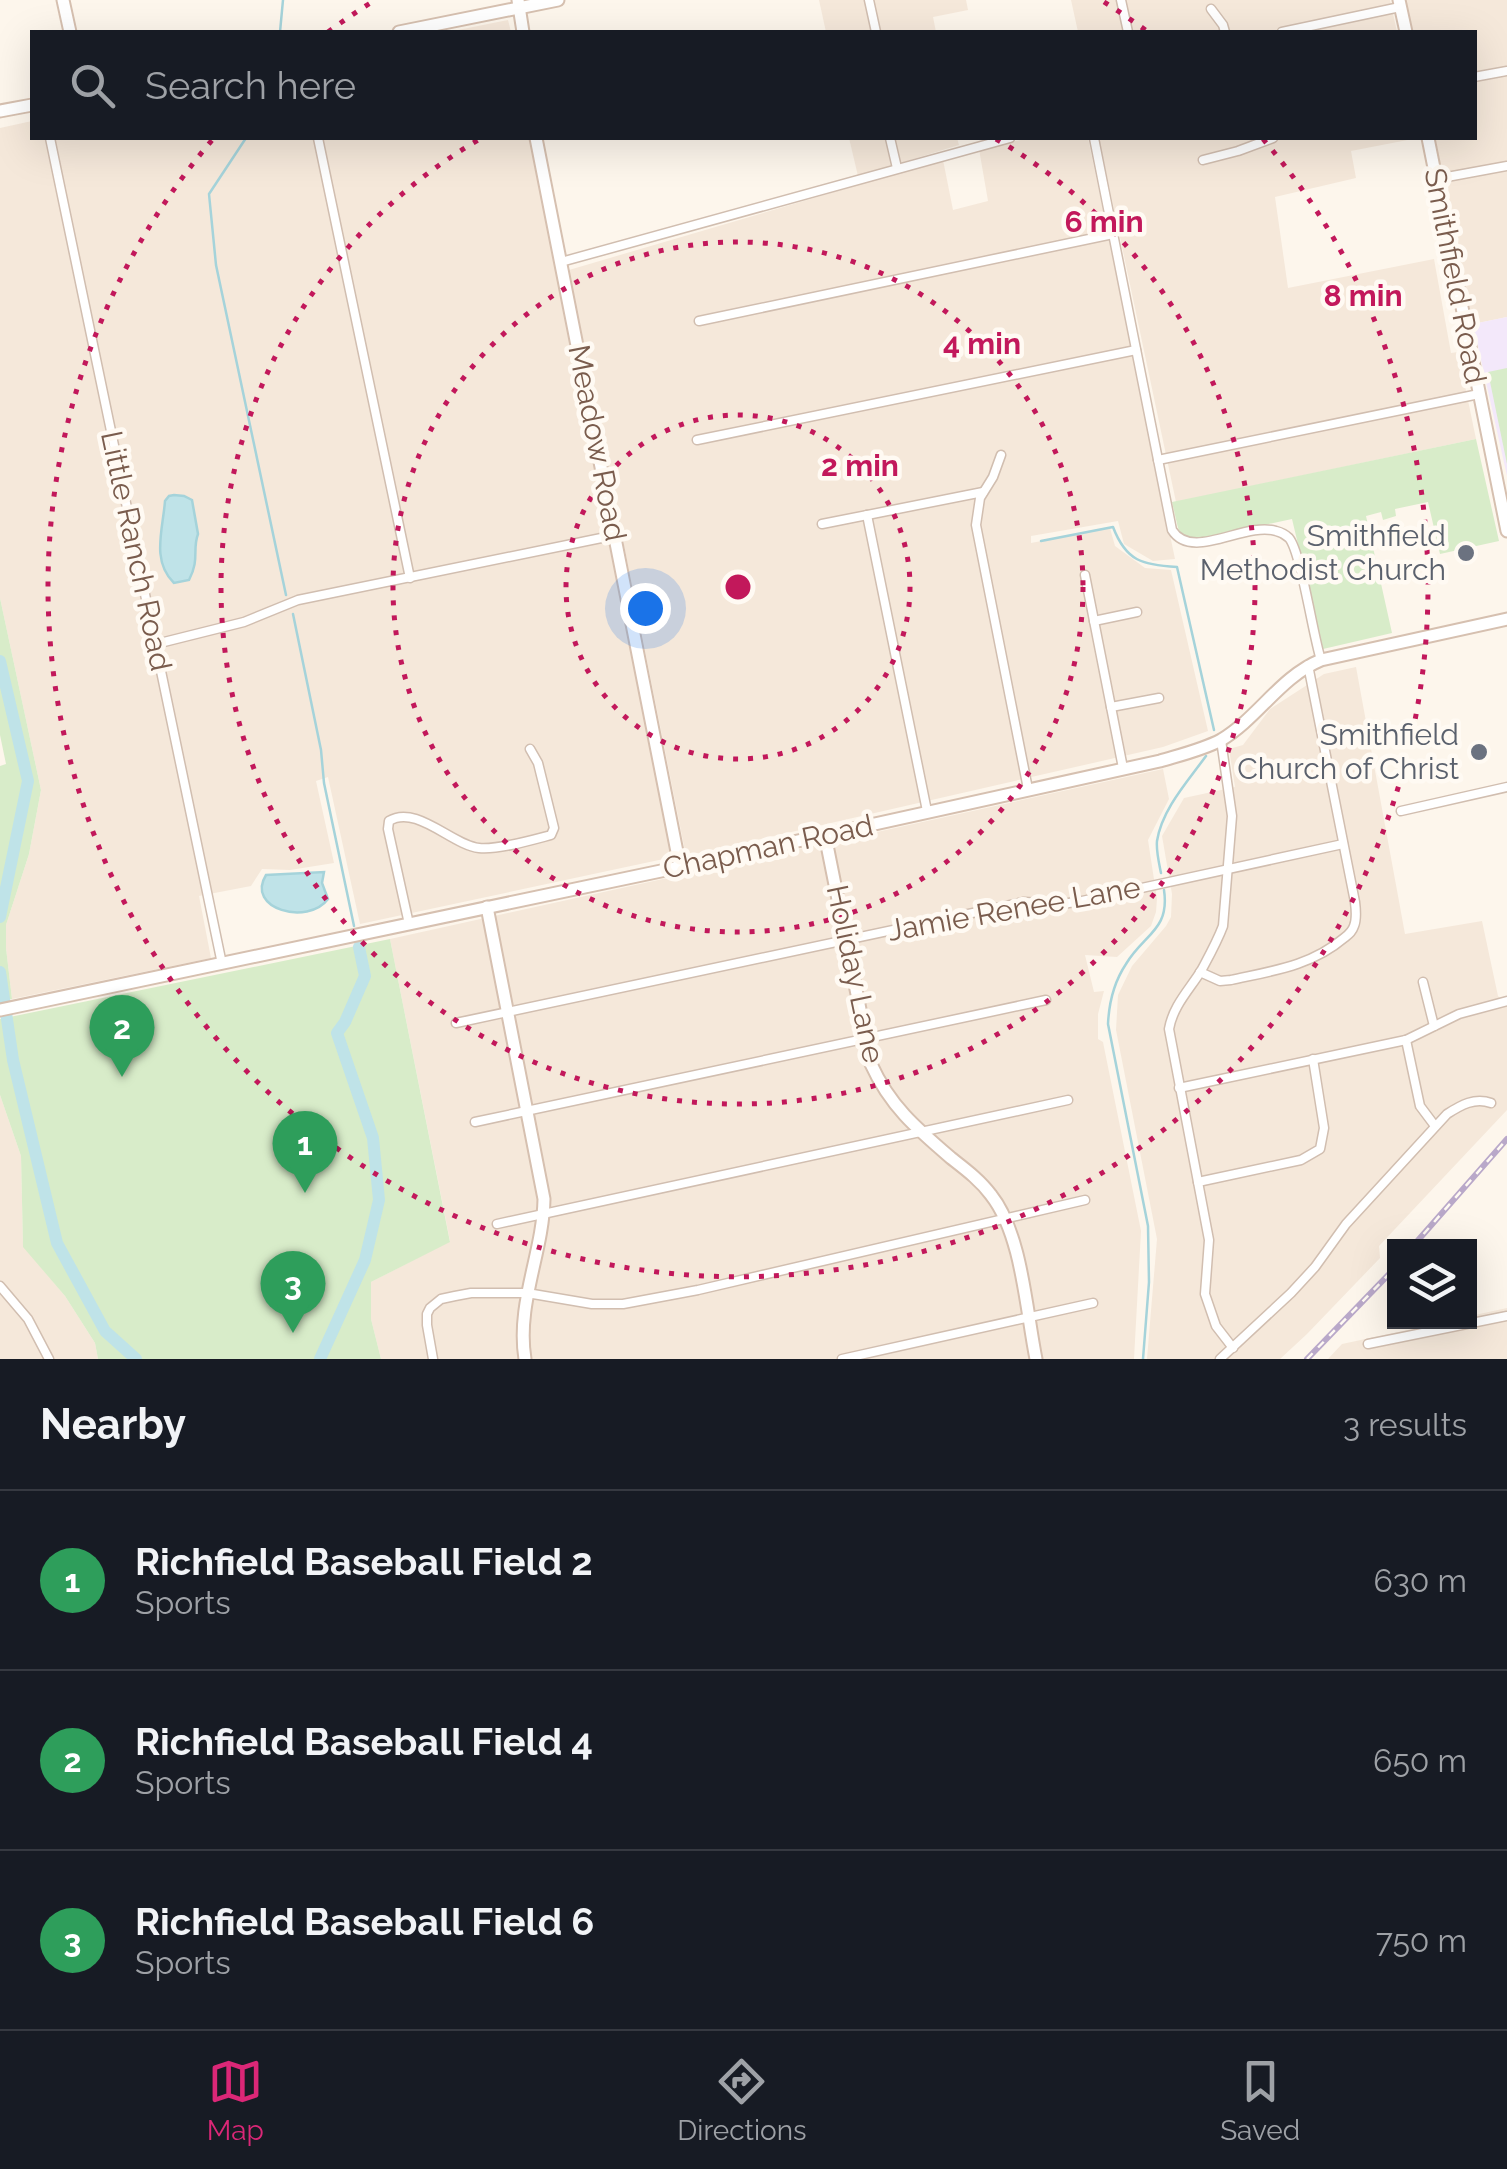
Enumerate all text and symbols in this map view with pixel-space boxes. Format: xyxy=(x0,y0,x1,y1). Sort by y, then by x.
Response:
search box xyxy=(30,30,1477,140)
icon: search xyxy=(65,58,120,113)
text: Search here xyxy=(145,63,356,108)
street label: Smithfield Road xyxy=(1417,165,1494,387)
text: 6 min xyxy=(1064,204,1144,239)
text: 8 min xyxy=(1323,278,1403,313)
text: 4 min xyxy=(943,326,1021,361)
street label: Meadow Road xyxy=(561,342,634,544)
street label: Little Ranch Road xyxy=(94,428,179,674)
text: 2 min xyxy=(821,448,899,483)
place label: Smithfield Methodist Church xyxy=(1200,518,1446,587)
marker: Smithfield Methodist Church xyxy=(1455,542,1477,564)
centre of rings xyxy=(720,569,756,605)
your location xyxy=(620,583,671,634)
place label: Smithfield Church of Christ xyxy=(1237,717,1459,786)
marker: Smithfield Church of Christ xyxy=(1468,741,1490,763)
street label: Chapman Road xyxy=(660,807,876,886)
street label: Jamie Renee Lane xyxy=(885,869,1143,948)
street label: Holiday Lane xyxy=(820,882,891,1066)
pin: 2 xyxy=(90,994,154,1077)
pin: 1 xyxy=(272,1110,338,1193)
map controls xyxy=(1387,1239,1477,1329)
button: layers xyxy=(1387,1239,1477,1329)
pin: 3 xyxy=(260,1250,326,1333)
text: Nearby xyxy=(40,1400,186,1449)
text: 3 results xyxy=(1343,1406,1467,1443)
text: Richfield Baseball Field 2 xyxy=(135,1539,593,1584)
text: 1 xyxy=(65,1562,80,1599)
text: 630 m xyxy=(1373,1562,1467,1599)
text: Sports xyxy=(135,1584,231,1621)
text: Richfield Baseball Field 4 xyxy=(135,1719,593,1764)
text: 2 xyxy=(63,1742,82,1779)
text: 650 m xyxy=(1373,1742,1467,1779)
text: Sports xyxy=(135,1764,231,1801)
text: Richfield Baseball Field 6 xyxy=(135,1899,594,1944)
text: 3 xyxy=(64,1922,81,1959)
text: 750 m xyxy=(1376,1922,1467,1959)
text: Sports xyxy=(135,1944,231,1981)
tab: Map xyxy=(207,2054,264,2147)
tab: Directions xyxy=(677,2054,807,2147)
tab: Saved xyxy=(1220,2054,1300,2147)

